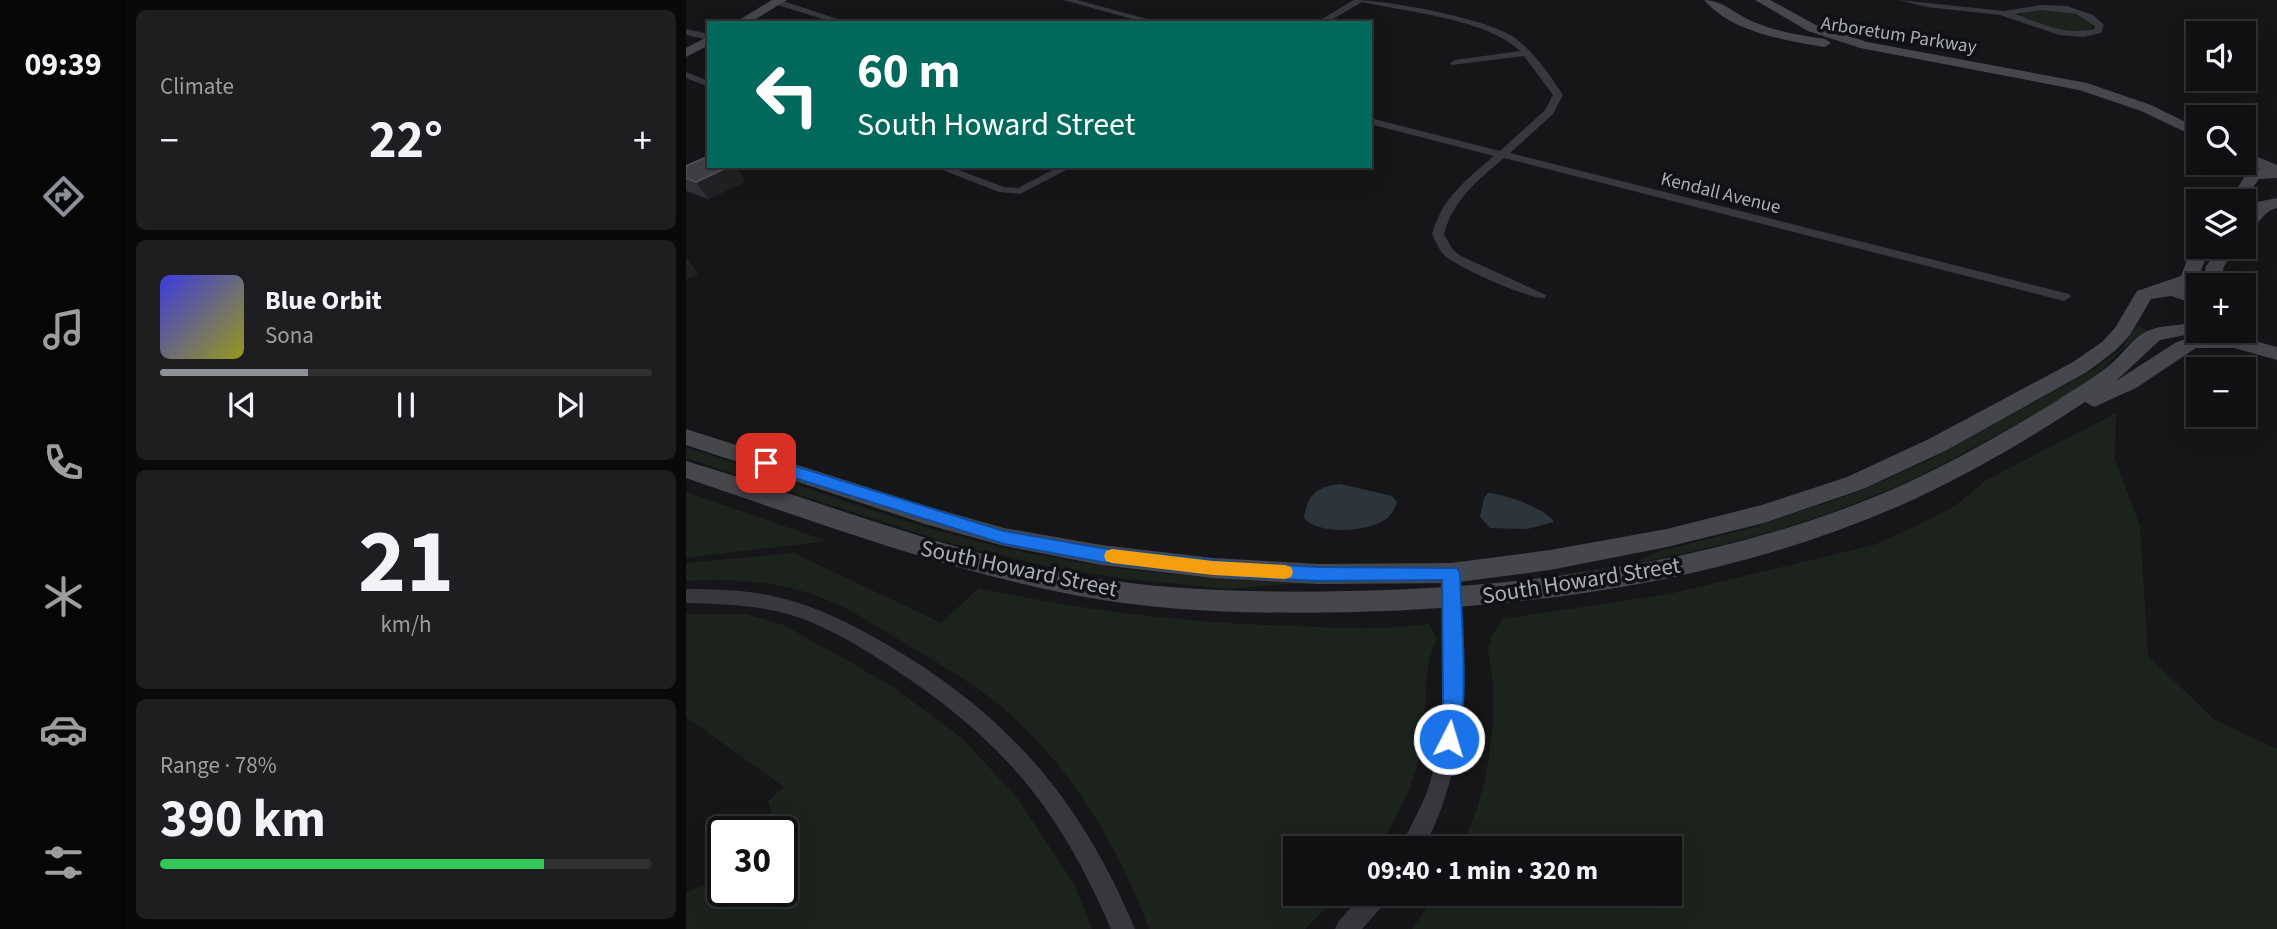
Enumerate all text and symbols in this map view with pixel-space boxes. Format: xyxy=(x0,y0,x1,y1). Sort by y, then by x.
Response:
street label: Arboretum Parkway xyxy=(1819,10,1979,61)
map controls xyxy=(2186,21,2256,427)
button: sound xyxy=(2186,21,2256,91)
text: 60 m xyxy=(857,37,961,107)
text: 09:39 xyxy=(24,42,102,88)
icon: left xyxy=(742,49,833,140)
text: Climate xyxy=(160,70,234,103)
text: South Howard Street xyxy=(857,102,1136,148)
text: 22° xyxy=(369,104,443,178)
button: search xyxy=(2186,105,2256,175)
text: − xyxy=(160,114,179,168)
text: + xyxy=(633,114,652,168)
street label: Kendall Avenue xyxy=(1658,165,1784,221)
icon: directions xyxy=(39,172,88,221)
button: layers xyxy=(2186,189,2256,259)
button: + xyxy=(2186,273,2256,343)
text: Blue Orbit xyxy=(265,282,382,319)
icon: music xyxy=(39,305,88,354)
text: Sona xyxy=(265,319,314,352)
button: − xyxy=(2186,357,2256,427)
icon: previous xyxy=(223,386,261,424)
icon: pause xyxy=(387,386,425,424)
icon: next xyxy=(551,386,589,424)
pin xyxy=(736,433,796,493)
icon: phone xyxy=(39,438,88,487)
icon: arrive xyxy=(747,444,785,482)
text: 21 xyxy=(358,498,454,627)
street label: South Howard Street xyxy=(918,532,1120,605)
street label: South Howard Street xyxy=(1480,549,1683,612)
icon: climate xyxy=(39,572,88,621)
text: km/h xyxy=(380,608,432,641)
position arrow xyxy=(1412,702,1486,776)
icon: car xyxy=(39,705,88,754)
text: Range · 78% xyxy=(160,749,277,782)
text: 390 km xyxy=(160,783,326,857)
speed limit sign: 30 xyxy=(707,816,798,907)
icon: filters xyxy=(39,838,88,887)
text: 09:40 · 1 min · 320 m xyxy=(1367,852,1598,889)

